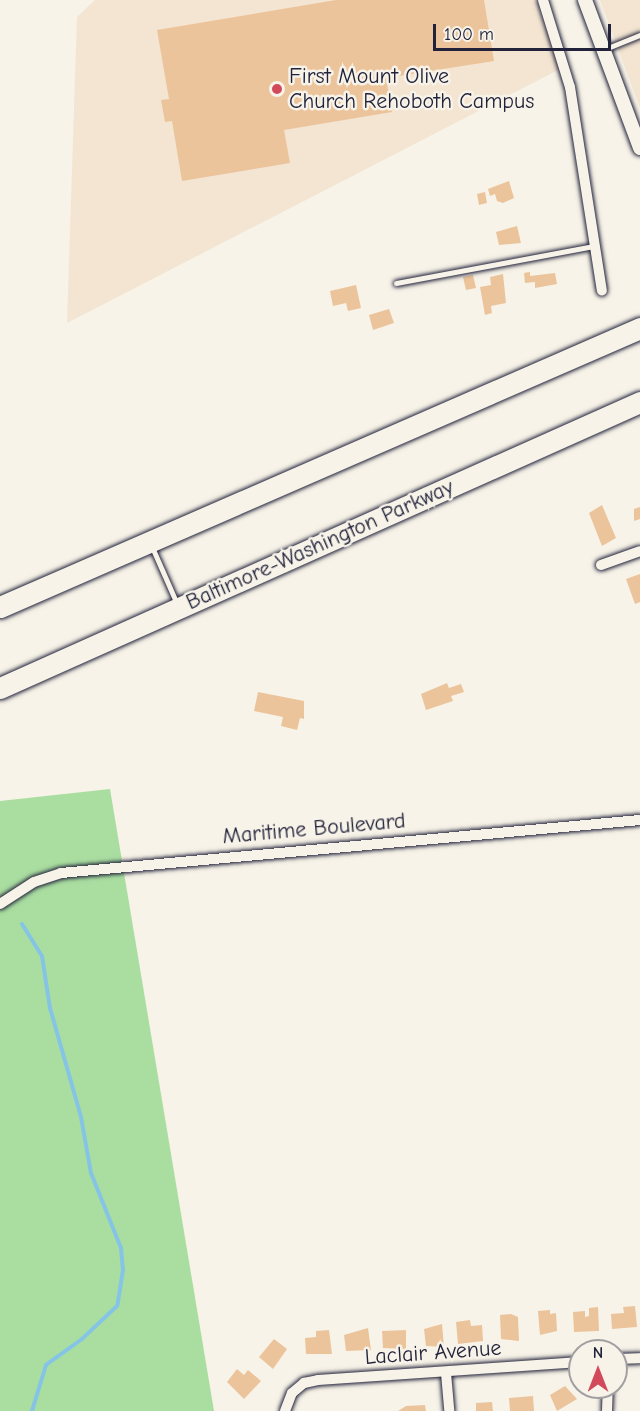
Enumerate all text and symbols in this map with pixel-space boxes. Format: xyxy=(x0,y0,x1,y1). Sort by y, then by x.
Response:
scale bar xyxy=(436,12,614,50)
text: 100 m xyxy=(444,24,494,45)
place label: First Mount Olive Church Rehoboth Campus xyxy=(289,63,534,114)
marker: First Mount Olive Church Rehoboth Campus xyxy=(270,82,284,96)
street label: Baltimore-Washington Parkway xyxy=(182,474,458,616)
street label: Maritime Boulevard xyxy=(221,808,407,850)
street label: Laclair Avenue xyxy=(364,1335,502,1371)
north arrow xyxy=(568,1339,628,1399)
text: N xyxy=(593,1344,603,1362)

